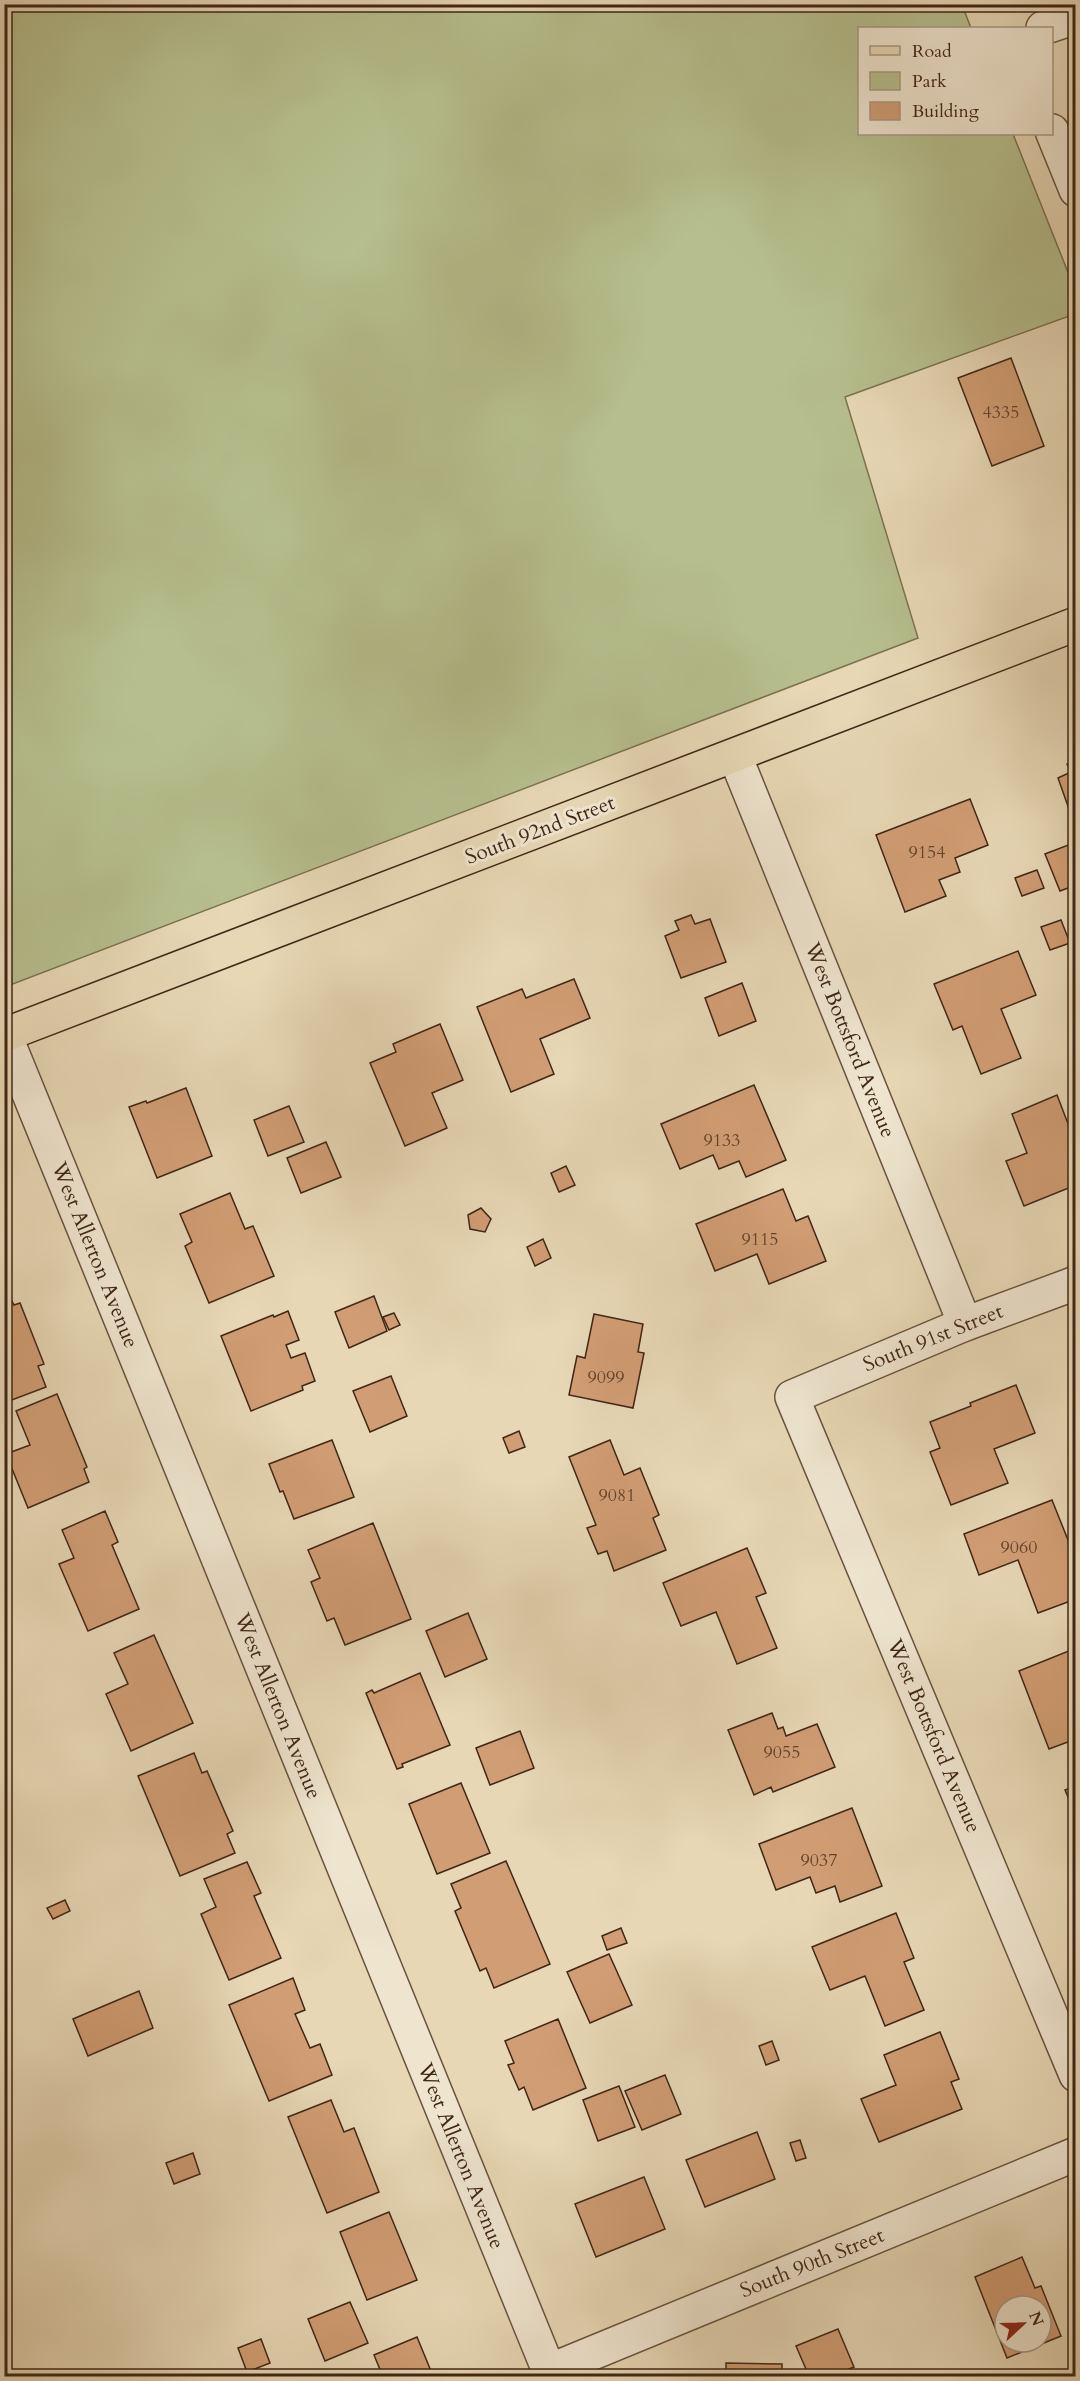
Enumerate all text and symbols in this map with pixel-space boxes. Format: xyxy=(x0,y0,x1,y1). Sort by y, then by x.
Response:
legend xyxy=(858,27,1053,135)
text: Road xyxy=(912,39,952,64)
text: Park xyxy=(912,69,947,94)
text: Building xyxy=(912,99,980,124)
house number: 4335 xyxy=(983,400,1019,425)
street label: South 92nd Street xyxy=(461,788,619,872)
house number: 9154 xyxy=(909,840,945,865)
street label: West Bottsford Avenue xyxy=(797,937,902,1142)
house number: 9133 xyxy=(704,1128,740,1153)
street label: West Allerton Avenue xyxy=(44,1157,146,1352)
house number: 9115 xyxy=(742,1227,778,1252)
street label: South 91st Street xyxy=(859,1297,1008,1379)
house number: 9099 xyxy=(588,1365,624,1390)
house number: 9081 xyxy=(599,1483,635,1508)
house number: 9060 xyxy=(1001,1535,1037,1560)
street label: West Allerton Avenue xyxy=(227,1608,329,1803)
street label: West Bottsford Avenue xyxy=(880,1634,988,1838)
house number: 9055 xyxy=(764,1740,800,1765)
house number: 9037 xyxy=(801,1848,837,1873)
street label: West Allerton Avenue xyxy=(410,2058,512,2253)
street label: South 90th Street xyxy=(736,2221,889,2305)
north arrow xyxy=(993,2294,1053,2354)
text: N xyxy=(1023,2308,1049,2329)

